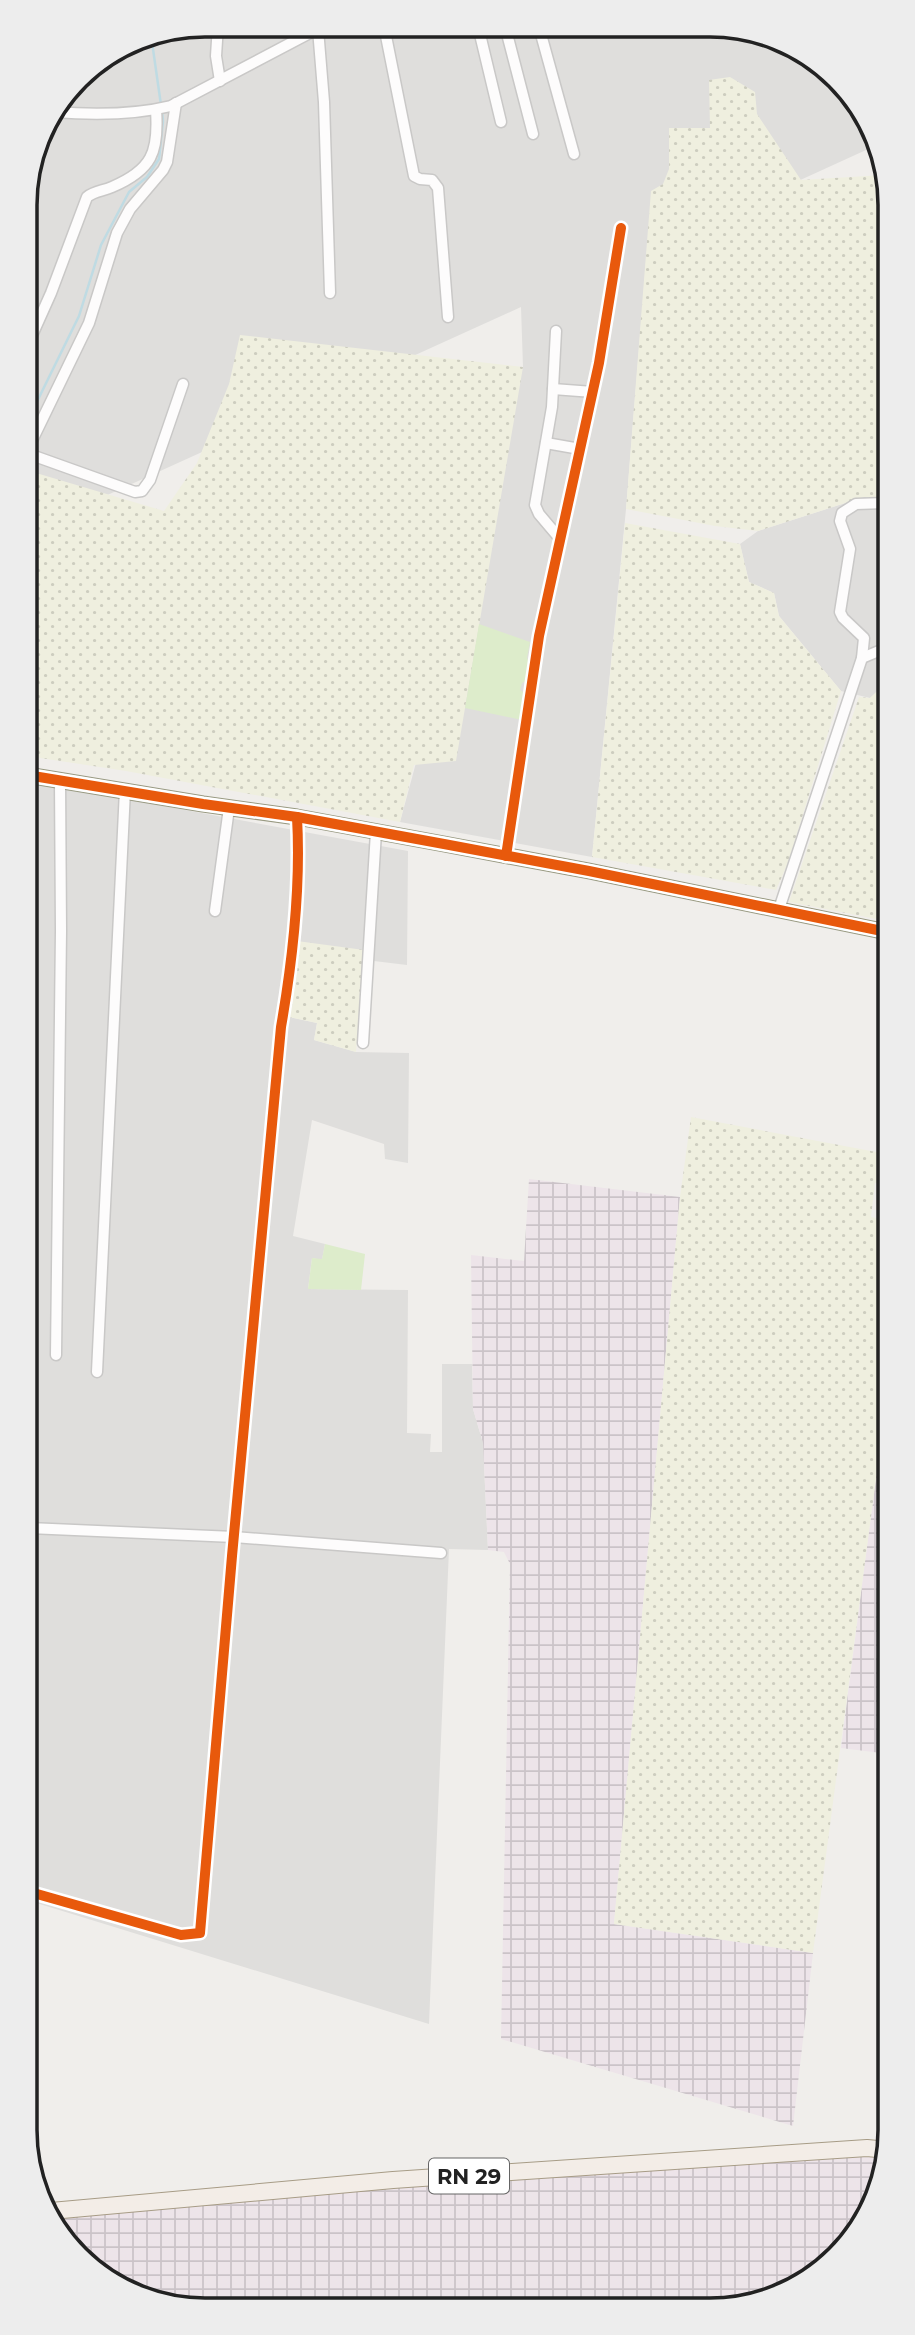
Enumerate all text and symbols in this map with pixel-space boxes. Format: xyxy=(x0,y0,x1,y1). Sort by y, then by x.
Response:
road number: RN 29 xyxy=(429,2158,509,2194)

